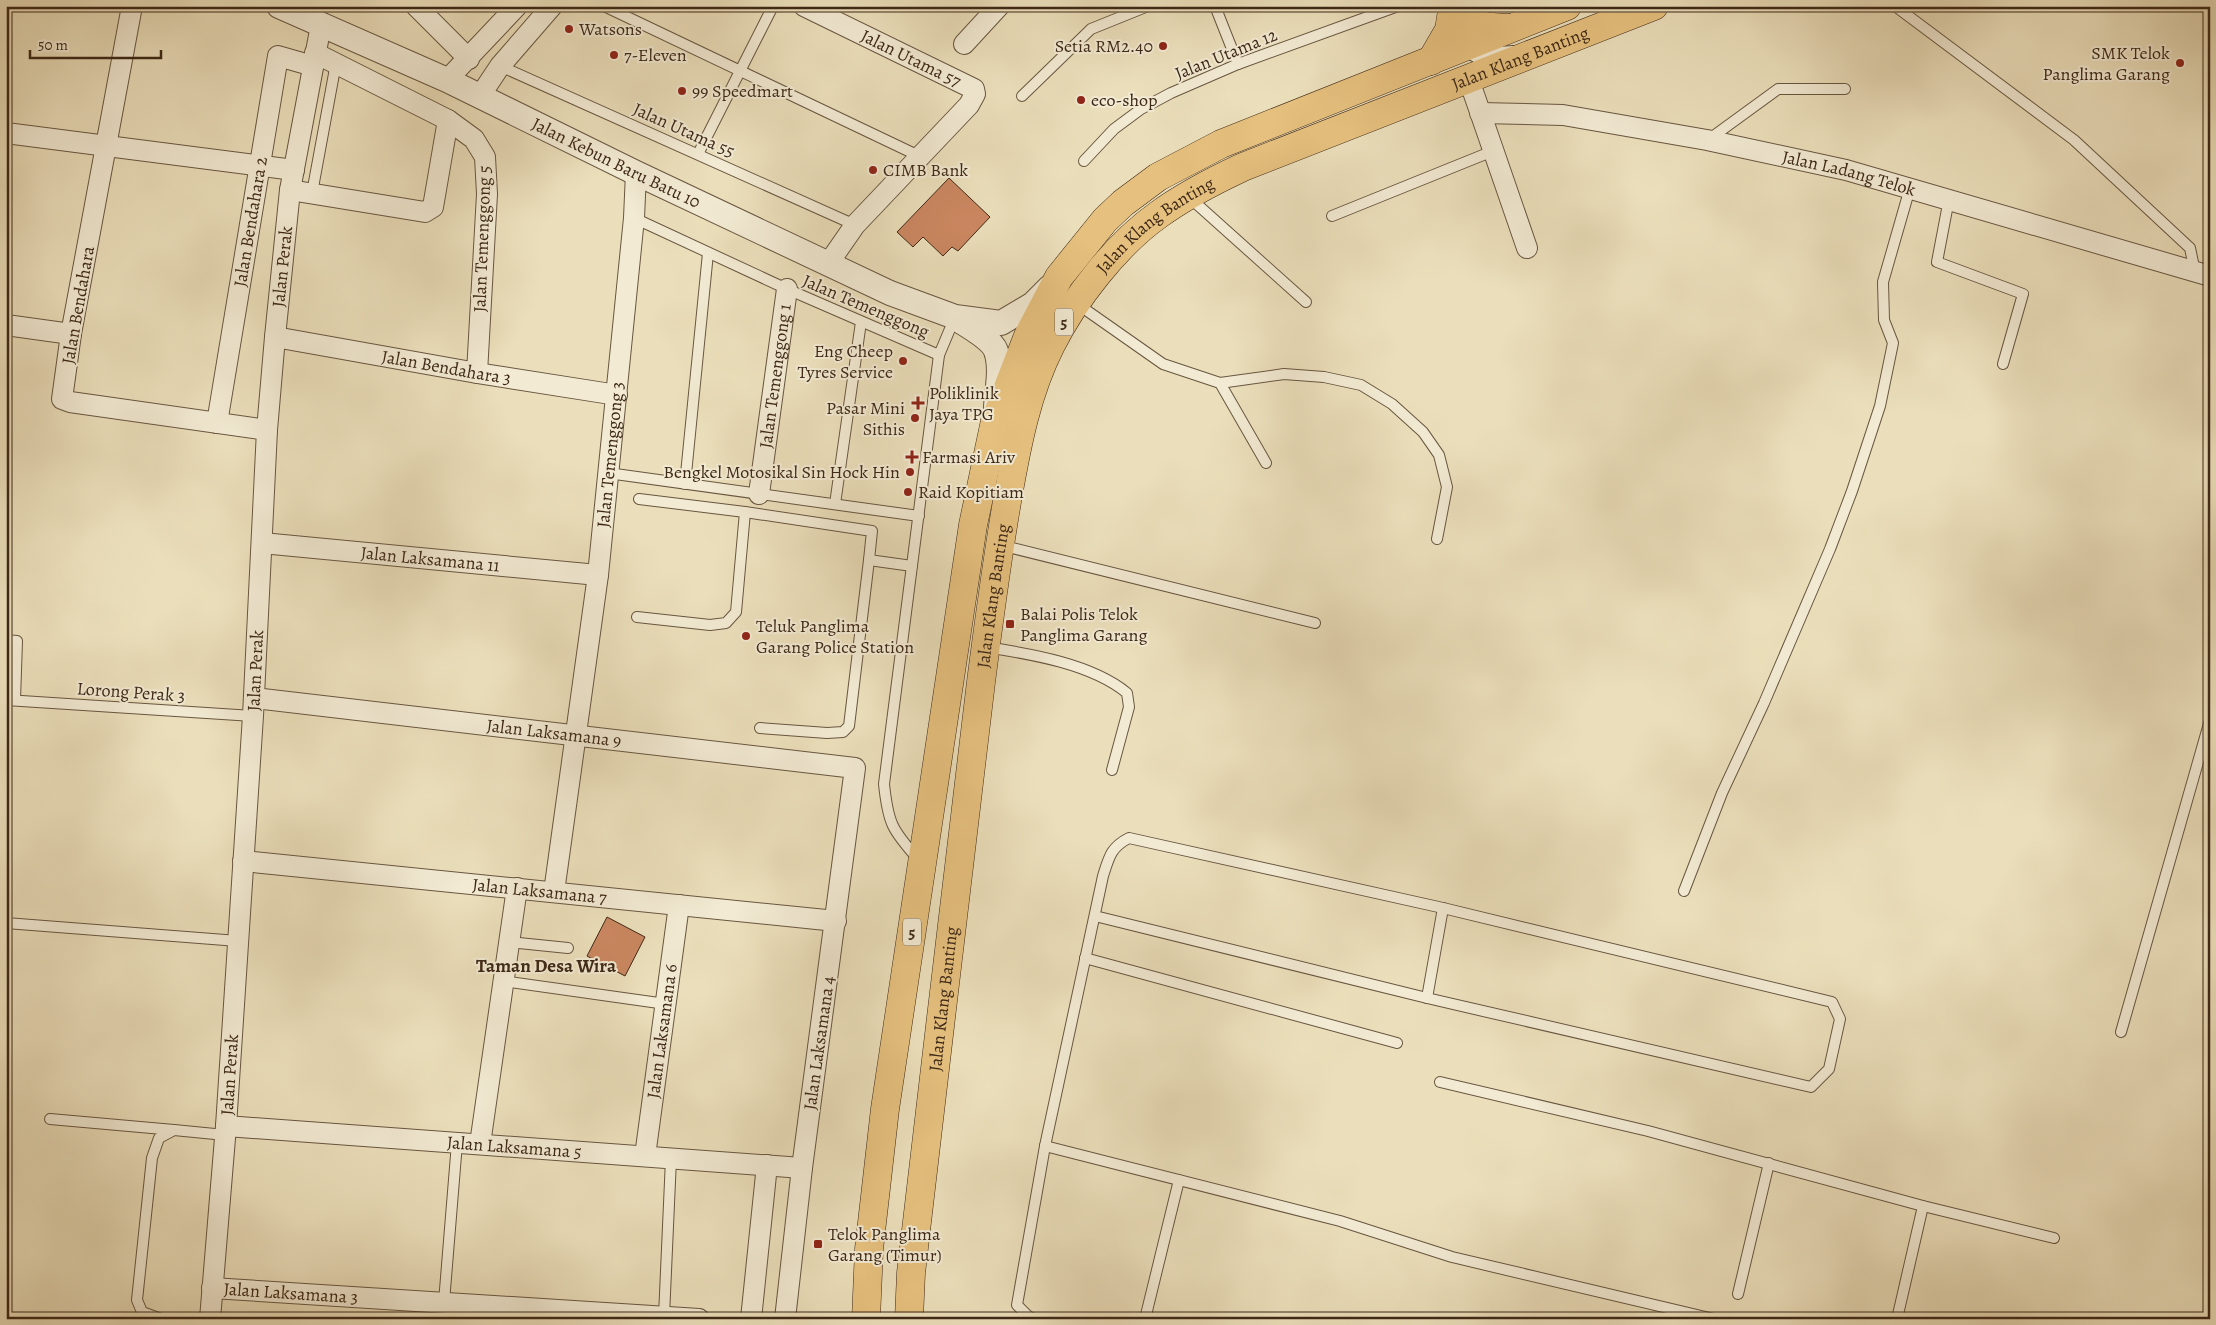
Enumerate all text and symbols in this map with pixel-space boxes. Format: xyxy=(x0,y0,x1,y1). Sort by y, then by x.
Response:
place label: Watsons xyxy=(578,17,642,41)
street label: Jalan Klang Banting xyxy=(1448,21,1592,96)
street label: Jalan Utama 12 xyxy=(1171,22,1281,85)
marker: Watsons xyxy=(563,23,575,35)
street label: Jalan Utama 57 xyxy=(857,24,966,93)
scale bar xyxy=(30,28,161,60)
place label: Setia RM2.40 xyxy=(1055,34,1153,58)
text: 50 m xyxy=(38,35,68,55)
marker: Setia RM2.40 xyxy=(1157,40,1169,52)
place label: SMK Telok Panglima Garang xyxy=(2043,41,2170,86)
place label: 7-Eleven xyxy=(624,43,687,67)
marker: 7-Eleven xyxy=(608,49,620,61)
marker: SMK Telok Panglima Garang xyxy=(2174,57,2186,69)
place label: 99 Speedmart xyxy=(692,79,793,103)
marker: 99 Speedmart xyxy=(676,85,688,97)
place label: eco-shop xyxy=(1091,88,1158,112)
marker: eco-shop xyxy=(1075,94,1087,106)
street label: Jalan Utama 55 xyxy=(629,97,739,163)
street label: Jalan Kebun Baru Batu 10 xyxy=(528,112,705,214)
street label: Jalan Ladang Telok xyxy=(1780,145,1919,202)
street label: Jalan Bendahara 2 xyxy=(228,154,273,289)
place label: CIMB Bank xyxy=(883,158,968,182)
marker: CIMB Bank xyxy=(867,164,879,176)
street label: Jalan Temenggong 5 xyxy=(467,165,497,313)
street label: Jalan Klang Banting xyxy=(1090,171,1218,279)
street label: Jalan Perak xyxy=(266,225,298,308)
street label: Jalan Bendahara xyxy=(56,243,100,366)
street label: Jalan Temenggong xyxy=(799,268,933,344)
street label: Jalan Temenggong 1 xyxy=(753,302,797,450)
road number: 5 xyxy=(1055,308,1073,336)
place label: Eng Cheep Tyres Service xyxy=(798,339,893,384)
street label: Jalan Bendahara 3 xyxy=(380,344,513,390)
marker: Eng Cheep Tyres Service xyxy=(897,355,909,367)
street label: Jalan Temenggong 3 xyxy=(591,380,629,529)
place label: Poliklinik Jaya TPG xyxy=(929,381,999,426)
place label: Pasar Mini Sithis xyxy=(826,396,905,441)
marker: Poliklinik Jaya TPG xyxy=(911,396,925,410)
marker: Pasar Mini Sithis xyxy=(909,412,921,424)
place label: Farmasi Ariv xyxy=(922,445,1016,469)
marker: Farmasi Ariv xyxy=(906,451,918,463)
place label: Bengkel Motosikal Sin Hock Hin xyxy=(663,460,900,484)
marker: Bengkel Motosikal Sin Hock Hin xyxy=(904,466,916,478)
place label: Raid Kopitiam xyxy=(918,480,1024,504)
marker: Raid Kopitiam xyxy=(902,486,914,498)
street label: Jalan Klang Banting xyxy=(971,522,1015,670)
street label: Jalan Laksamana 11 xyxy=(360,540,501,578)
place label: Balai Polis Telok Panglima Garang xyxy=(1020,602,1147,647)
place label: Teluk Panglima Garang Police Station xyxy=(756,614,914,659)
marker: Balai Polis Telok Panglima Garang xyxy=(1004,618,1016,630)
street label: Jalan Perak xyxy=(241,629,269,712)
marker: Teluk Panglima Garang Police Station xyxy=(740,630,752,642)
street label: Lorong Perak 3 xyxy=(76,676,186,708)
street label: Jalan Laksamana 9 xyxy=(485,713,623,753)
street label: Jalan Laksamana 7 xyxy=(471,872,608,910)
road number: 5 xyxy=(903,919,921,946)
street label: Jalan Klang Banting xyxy=(923,925,963,1073)
district label: Taman Desa Wira xyxy=(476,953,617,979)
street label: Jalan Laksamana 6 xyxy=(641,962,683,1100)
street label: Jalan Laksamana 4 xyxy=(798,974,840,1112)
street label: Jalan Perak xyxy=(215,1033,244,1116)
street label: Jalan Laksamana 5 xyxy=(446,1130,582,1164)
place label: Telok Panglima Garang (Timur) xyxy=(828,1222,942,1267)
marker: Telok Panglima Garang (Timur) xyxy=(812,1238,824,1250)
street label: Jalan Laksamana 3 xyxy=(223,1277,359,1309)

